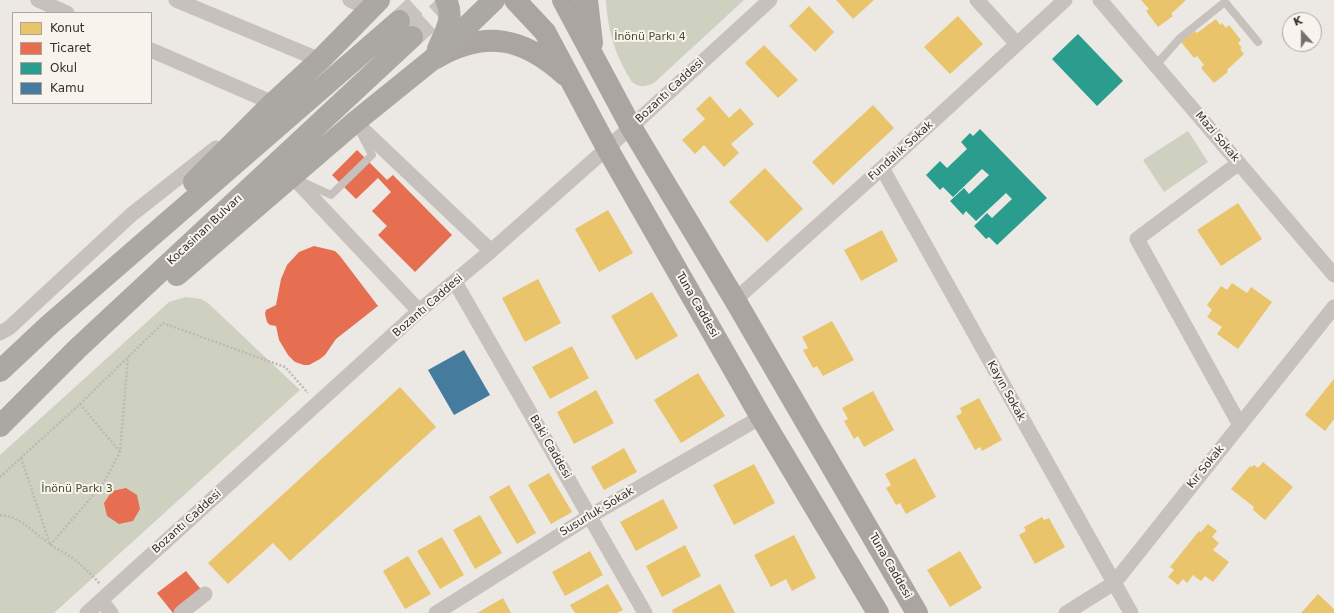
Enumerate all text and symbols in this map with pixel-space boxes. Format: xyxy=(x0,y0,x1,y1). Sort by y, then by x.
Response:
legend xyxy=(12,12,152,104)
north arrow xyxy=(1282,12,1322,52)
text: K xyxy=(1292,14,1304,29)
text: Konut xyxy=(50,21,85,35)
park label: İnönü Parkı 4 xyxy=(614,30,686,44)
text: Ticaret xyxy=(50,41,91,55)
street label: Bozantı Caddesi xyxy=(633,56,707,126)
text: Okul xyxy=(50,61,77,75)
text: Kamu xyxy=(50,81,84,95)
street label: Mazi Sokak xyxy=(1192,109,1242,165)
street label: Fundalık Sokak xyxy=(866,119,936,183)
street label: Kocasinan Bulvarı xyxy=(165,192,245,268)
street label: Tuna Caddesi xyxy=(673,270,721,340)
street label: Bozantı Caddesi xyxy=(390,272,466,340)
street label: Kayın Sokak xyxy=(984,359,1028,423)
street label: Baki Caddesi xyxy=(526,413,574,481)
street label: Kır Sokak xyxy=(1185,443,1227,491)
park label: İnönü Parkı 3 xyxy=(41,482,113,496)
street label: Susurluk Sokak xyxy=(558,485,636,539)
street label: Bozantı Caddesi xyxy=(150,487,224,557)
street label: Tuna Caddesi xyxy=(866,531,914,601)

